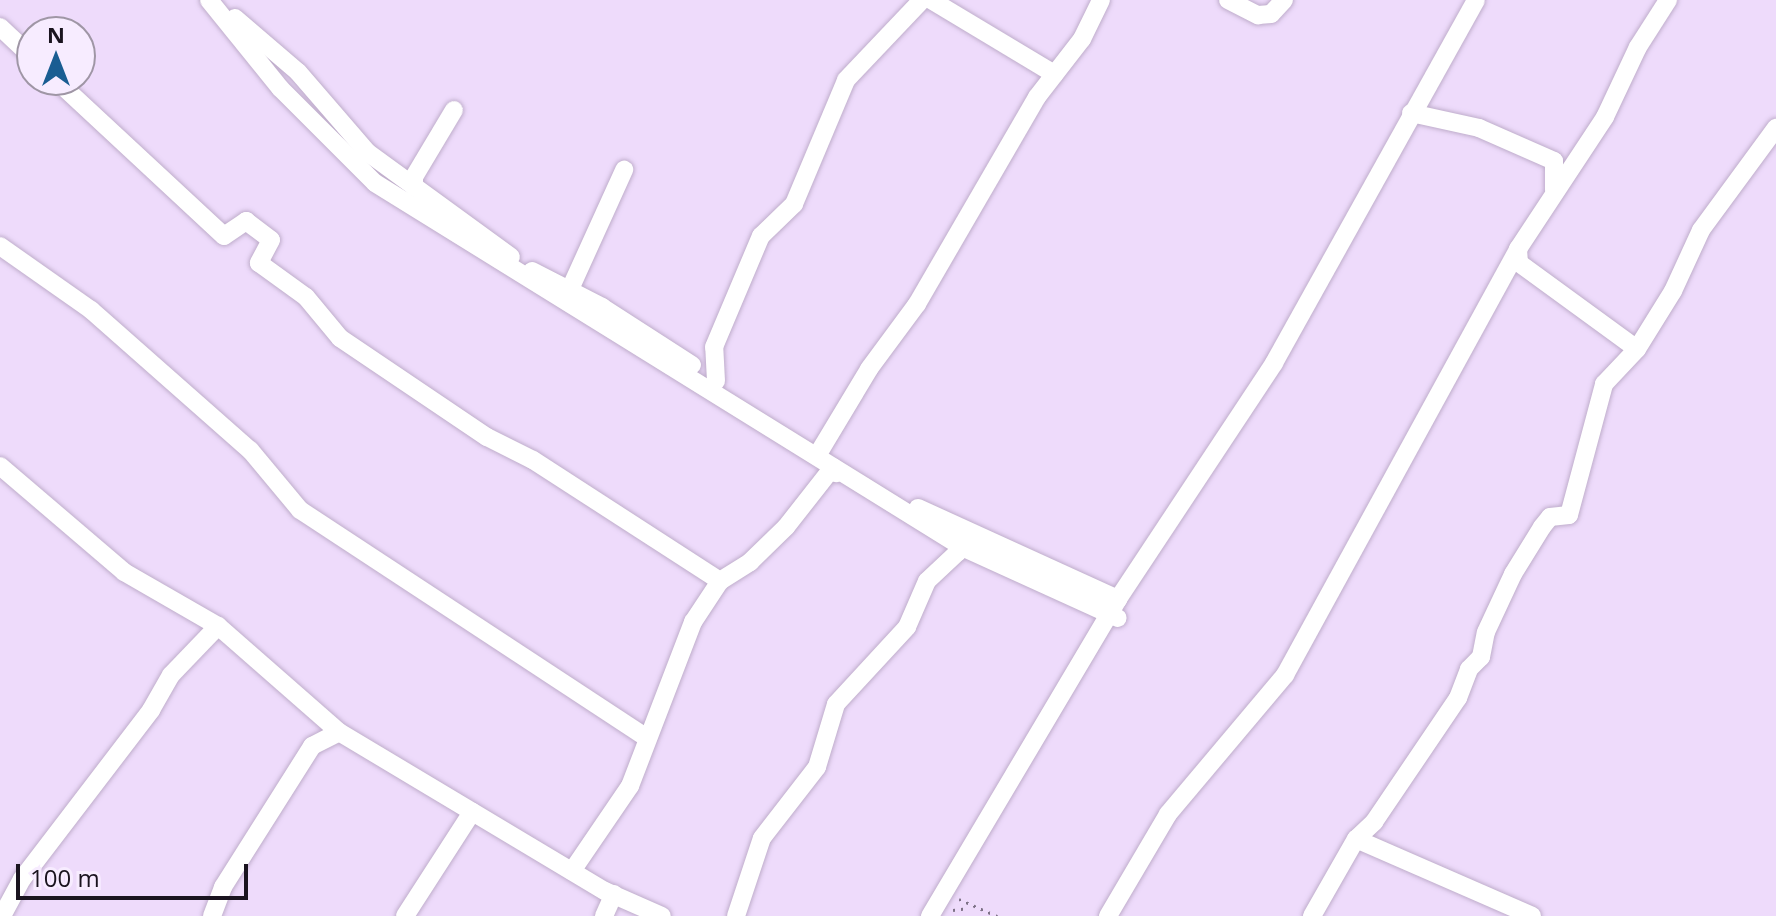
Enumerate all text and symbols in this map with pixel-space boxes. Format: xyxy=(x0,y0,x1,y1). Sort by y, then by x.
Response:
north arrow xyxy=(16,16,96,96)
text: N xyxy=(47,19,65,49)
scale bar xyxy=(20,848,252,898)
text: 100 m xyxy=(30,861,100,894)

